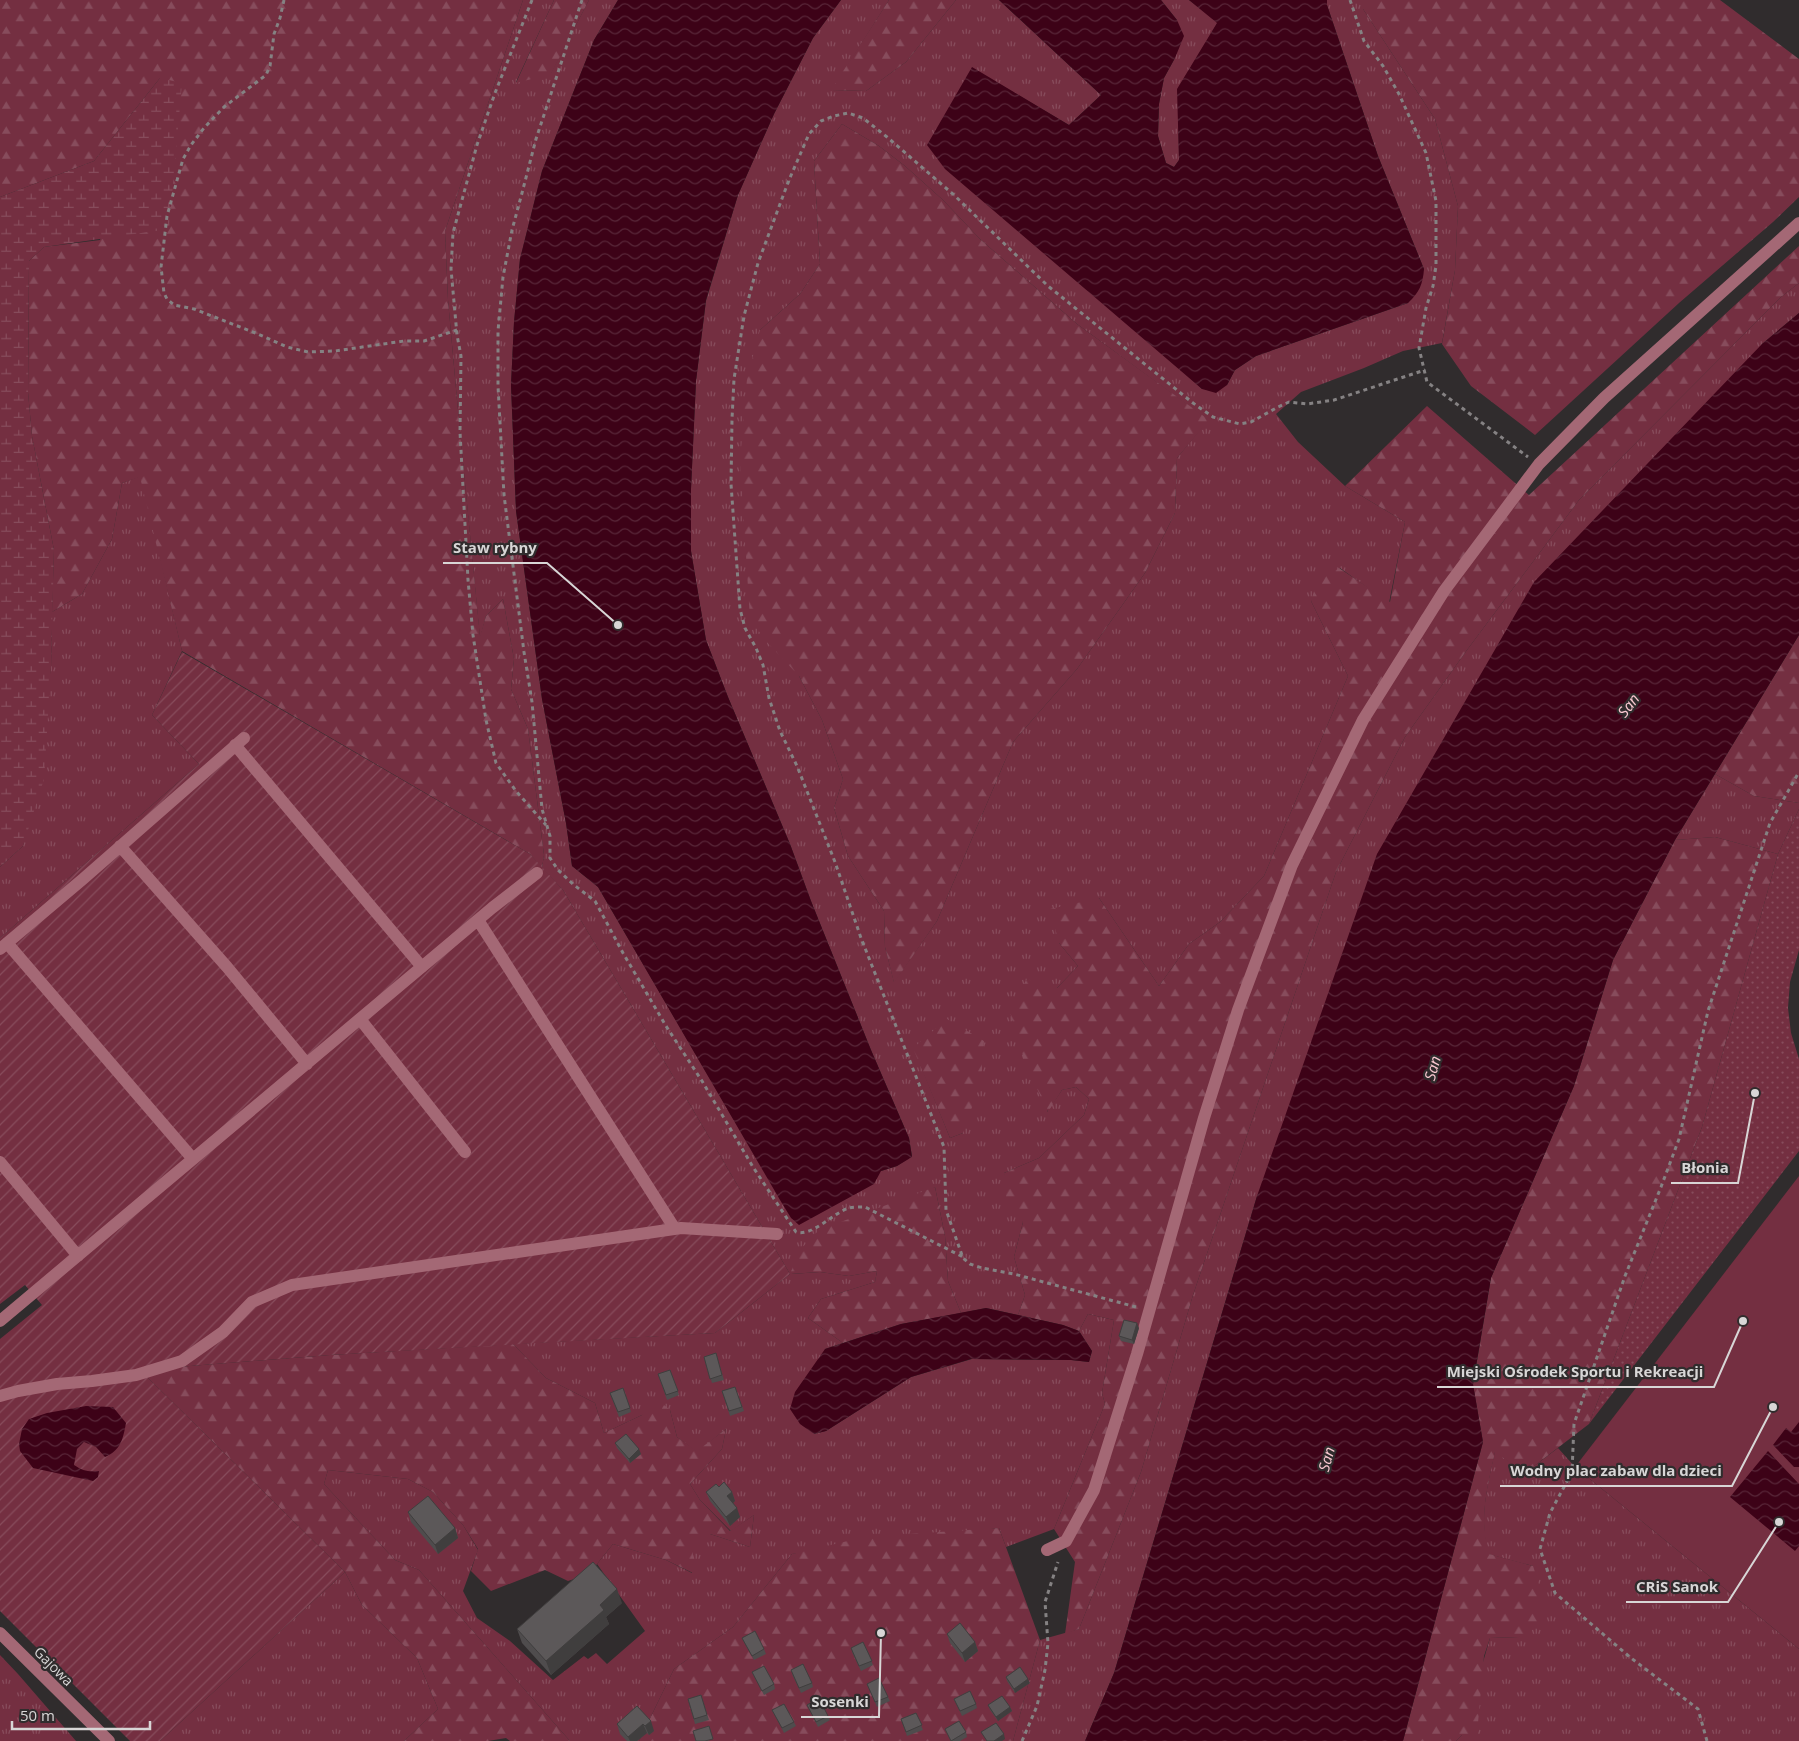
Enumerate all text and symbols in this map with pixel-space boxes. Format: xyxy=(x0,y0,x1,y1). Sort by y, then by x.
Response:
callout: Staw rybny xyxy=(443,533,547,563)
text: Staw rybny xyxy=(453,537,537,557)
water label: San xyxy=(1613,689,1643,721)
water label: San xyxy=(1419,1053,1445,1083)
callout: Błonia xyxy=(1671,1153,1738,1183)
text: Błonia xyxy=(1681,1157,1729,1177)
callout: Miejski Ośrodek Sportu i Rekreacji xyxy=(1437,1357,1714,1387)
text: Miejski Ośrodek Sportu i Rekreacji xyxy=(1447,1361,1703,1381)
water label: San xyxy=(1313,1444,1339,1474)
callout: Wodny plac zabaw dla dzieci xyxy=(1500,1456,1732,1486)
text: Wodny plac zabaw dla dzieci xyxy=(1510,1460,1722,1480)
callout: CRiS Sanok xyxy=(1626,1572,1728,1602)
text: CRiS Sanok xyxy=(1636,1576,1719,1596)
street label: Gajowa xyxy=(30,1642,78,1690)
callout: Sosenki xyxy=(801,1687,879,1717)
text: Sosenki xyxy=(811,1691,869,1711)
scale bar xyxy=(12,1698,150,1730)
text: 50 m xyxy=(20,1705,55,1725)

